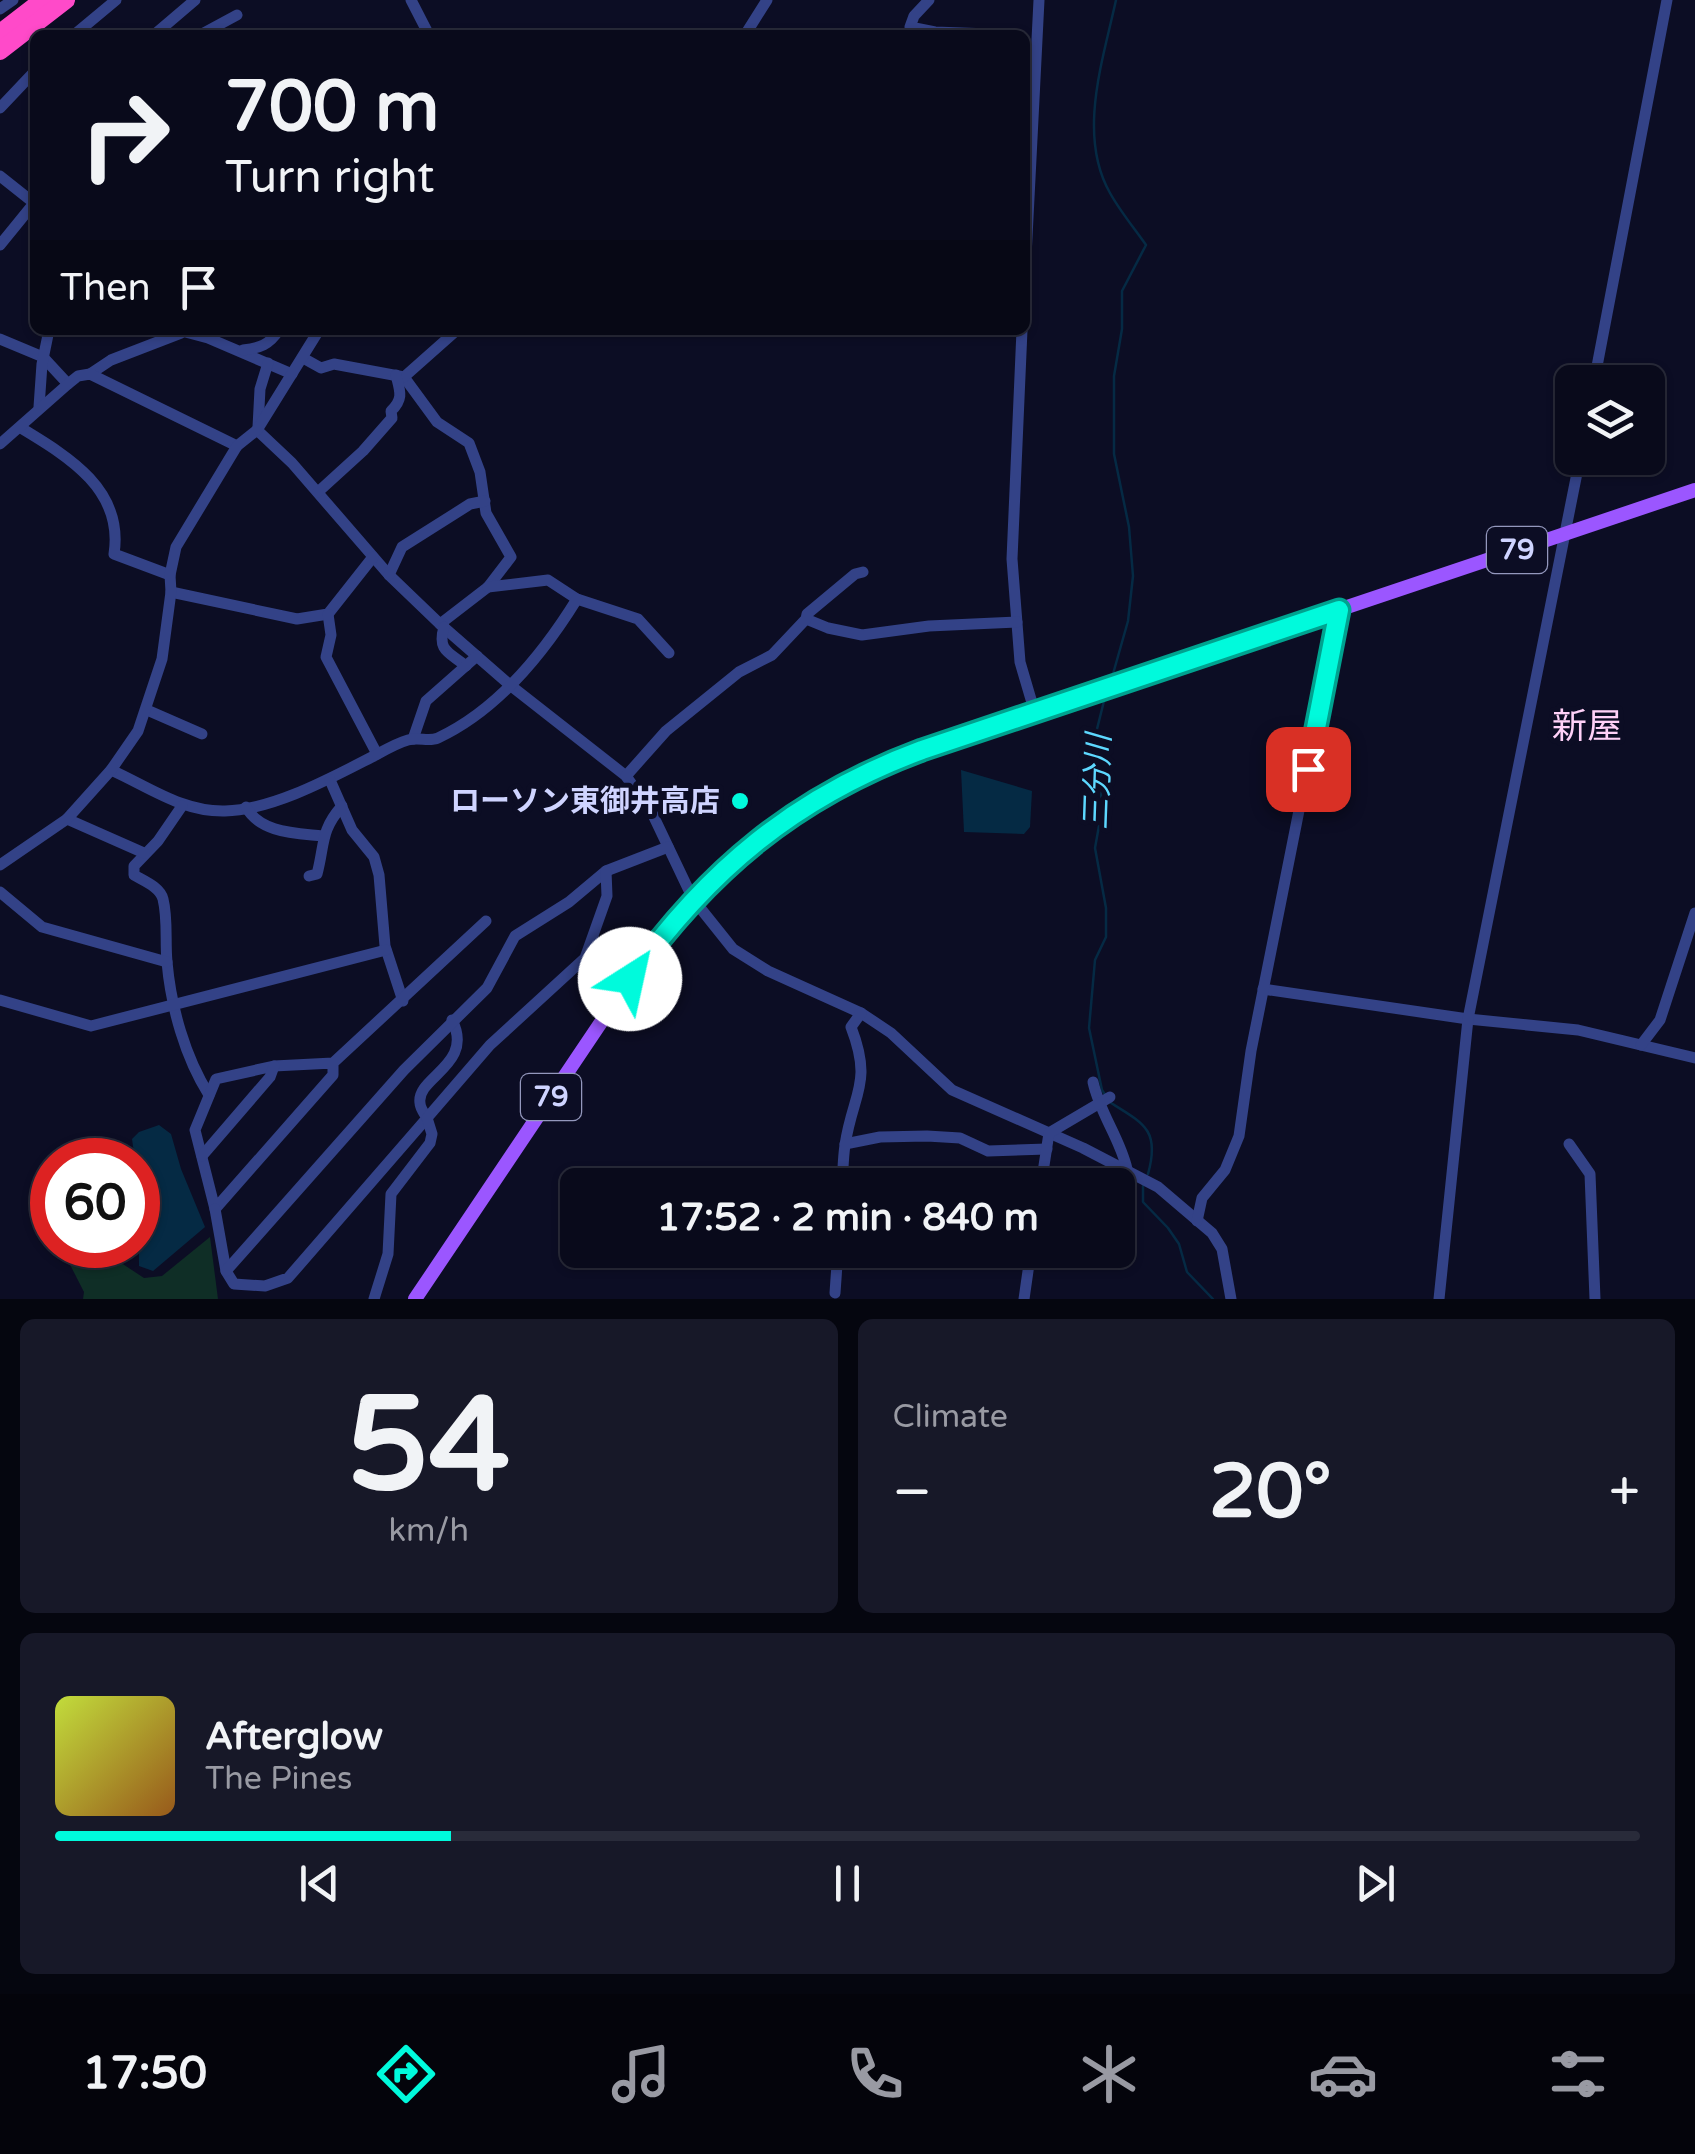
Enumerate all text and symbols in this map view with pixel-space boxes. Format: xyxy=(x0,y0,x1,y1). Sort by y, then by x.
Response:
text: 700 m xyxy=(225,66,439,150)
icon: right xyxy=(60,70,190,200)
text: Turn right xyxy=(225,151,434,205)
icon: arrive xyxy=(171,260,226,315)
text: Then xyxy=(60,265,151,311)
map controls xyxy=(1555,365,1665,475)
button: layers xyxy=(1555,365,1665,475)
road number: 79 xyxy=(1487,527,1547,573)
district label: 新屋 xyxy=(1552,706,1622,748)
pin xyxy=(1266,727,1351,812)
water label: 三分川 xyxy=(1077,730,1119,831)
icon: arrive xyxy=(1281,742,1336,797)
place label: ローソン東御井高店 xyxy=(450,783,720,820)
marker: ローソン東御井高店 xyxy=(729,790,751,812)
position arrow xyxy=(578,927,682,1031)
road number: 79 xyxy=(521,1074,581,1120)
speed limit sign: 60 xyxy=(30,1138,160,1268)
text: 17:52 · 2 min · 840 m xyxy=(656,1195,1039,1241)
text: 54 xyxy=(347,1369,510,1525)
text: Climate xyxy=(893,1398,1008,1436)
text: 20° xyxy=(1209,1447,1332,1537)
text: − xyxy=(893,1460,932,1526)
text: + xyxy=(1609,1460,1640,1526)
text: km/h xyxy=(389,1512,469,1550)
text: Afterglow xyxy=(205,1714,383,1760)
text: The Pines xyxy=(205,1760,352,1798)
icon: previous xyxy=(292,1856,347,1911)
icon: pause xyxy=(820,1856,875,1911)
icon: next xyxy=(1348,1856,1403,1911)
icon: directions xyxy=(371,2039,441,2109)
icon: music xyxy=(606,2039,676,2109)
icon: phone xyxy=(840,2039,910,2109)
icon: climate xyxy=(1074,2039,1144,2109)
icon: car xyxy=(1308,2039,1378,2109)
icon: filters xyxy=(1543,2039,1613,2109)
text: 17:50 xyxy=(82,2047,207,2101)

